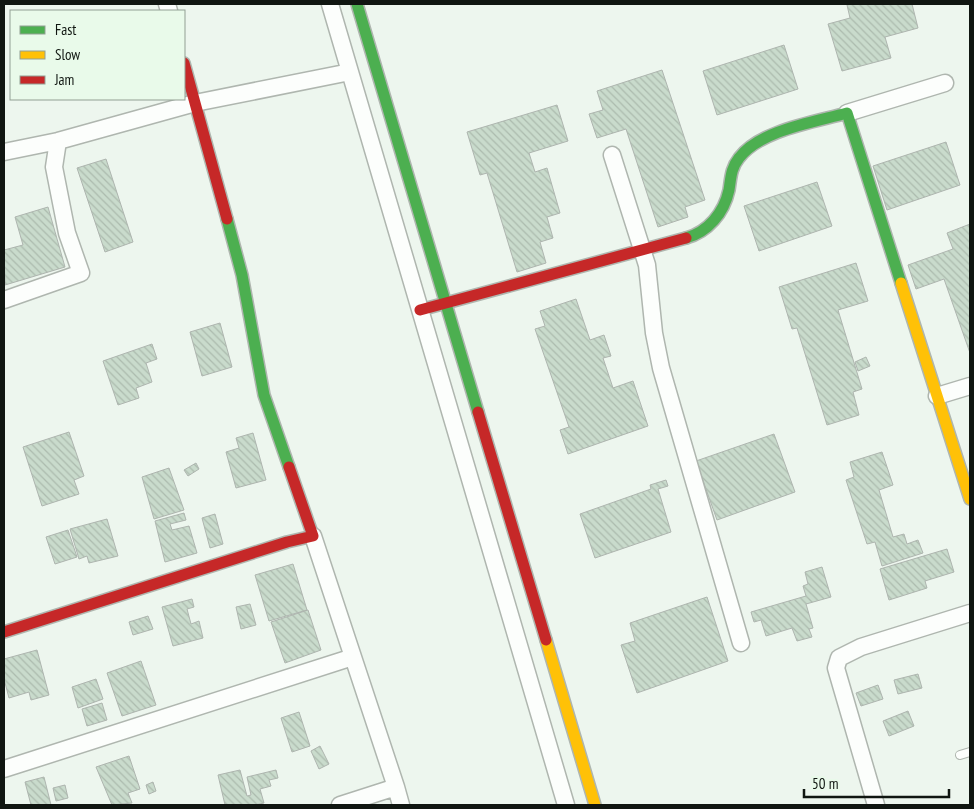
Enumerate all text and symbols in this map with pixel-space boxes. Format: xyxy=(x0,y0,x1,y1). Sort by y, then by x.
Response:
legend xyxy=(10,10,185,100)
text: Fast xyxy=(55,20,76,39)
text: Slow xyxy=(55,45,80,64)
text: Jam xyxy=(54,70,74,89)
scale bar xyxy=(804,766,949,798)
text: 50 m xyxy=(812,774,838,793)

